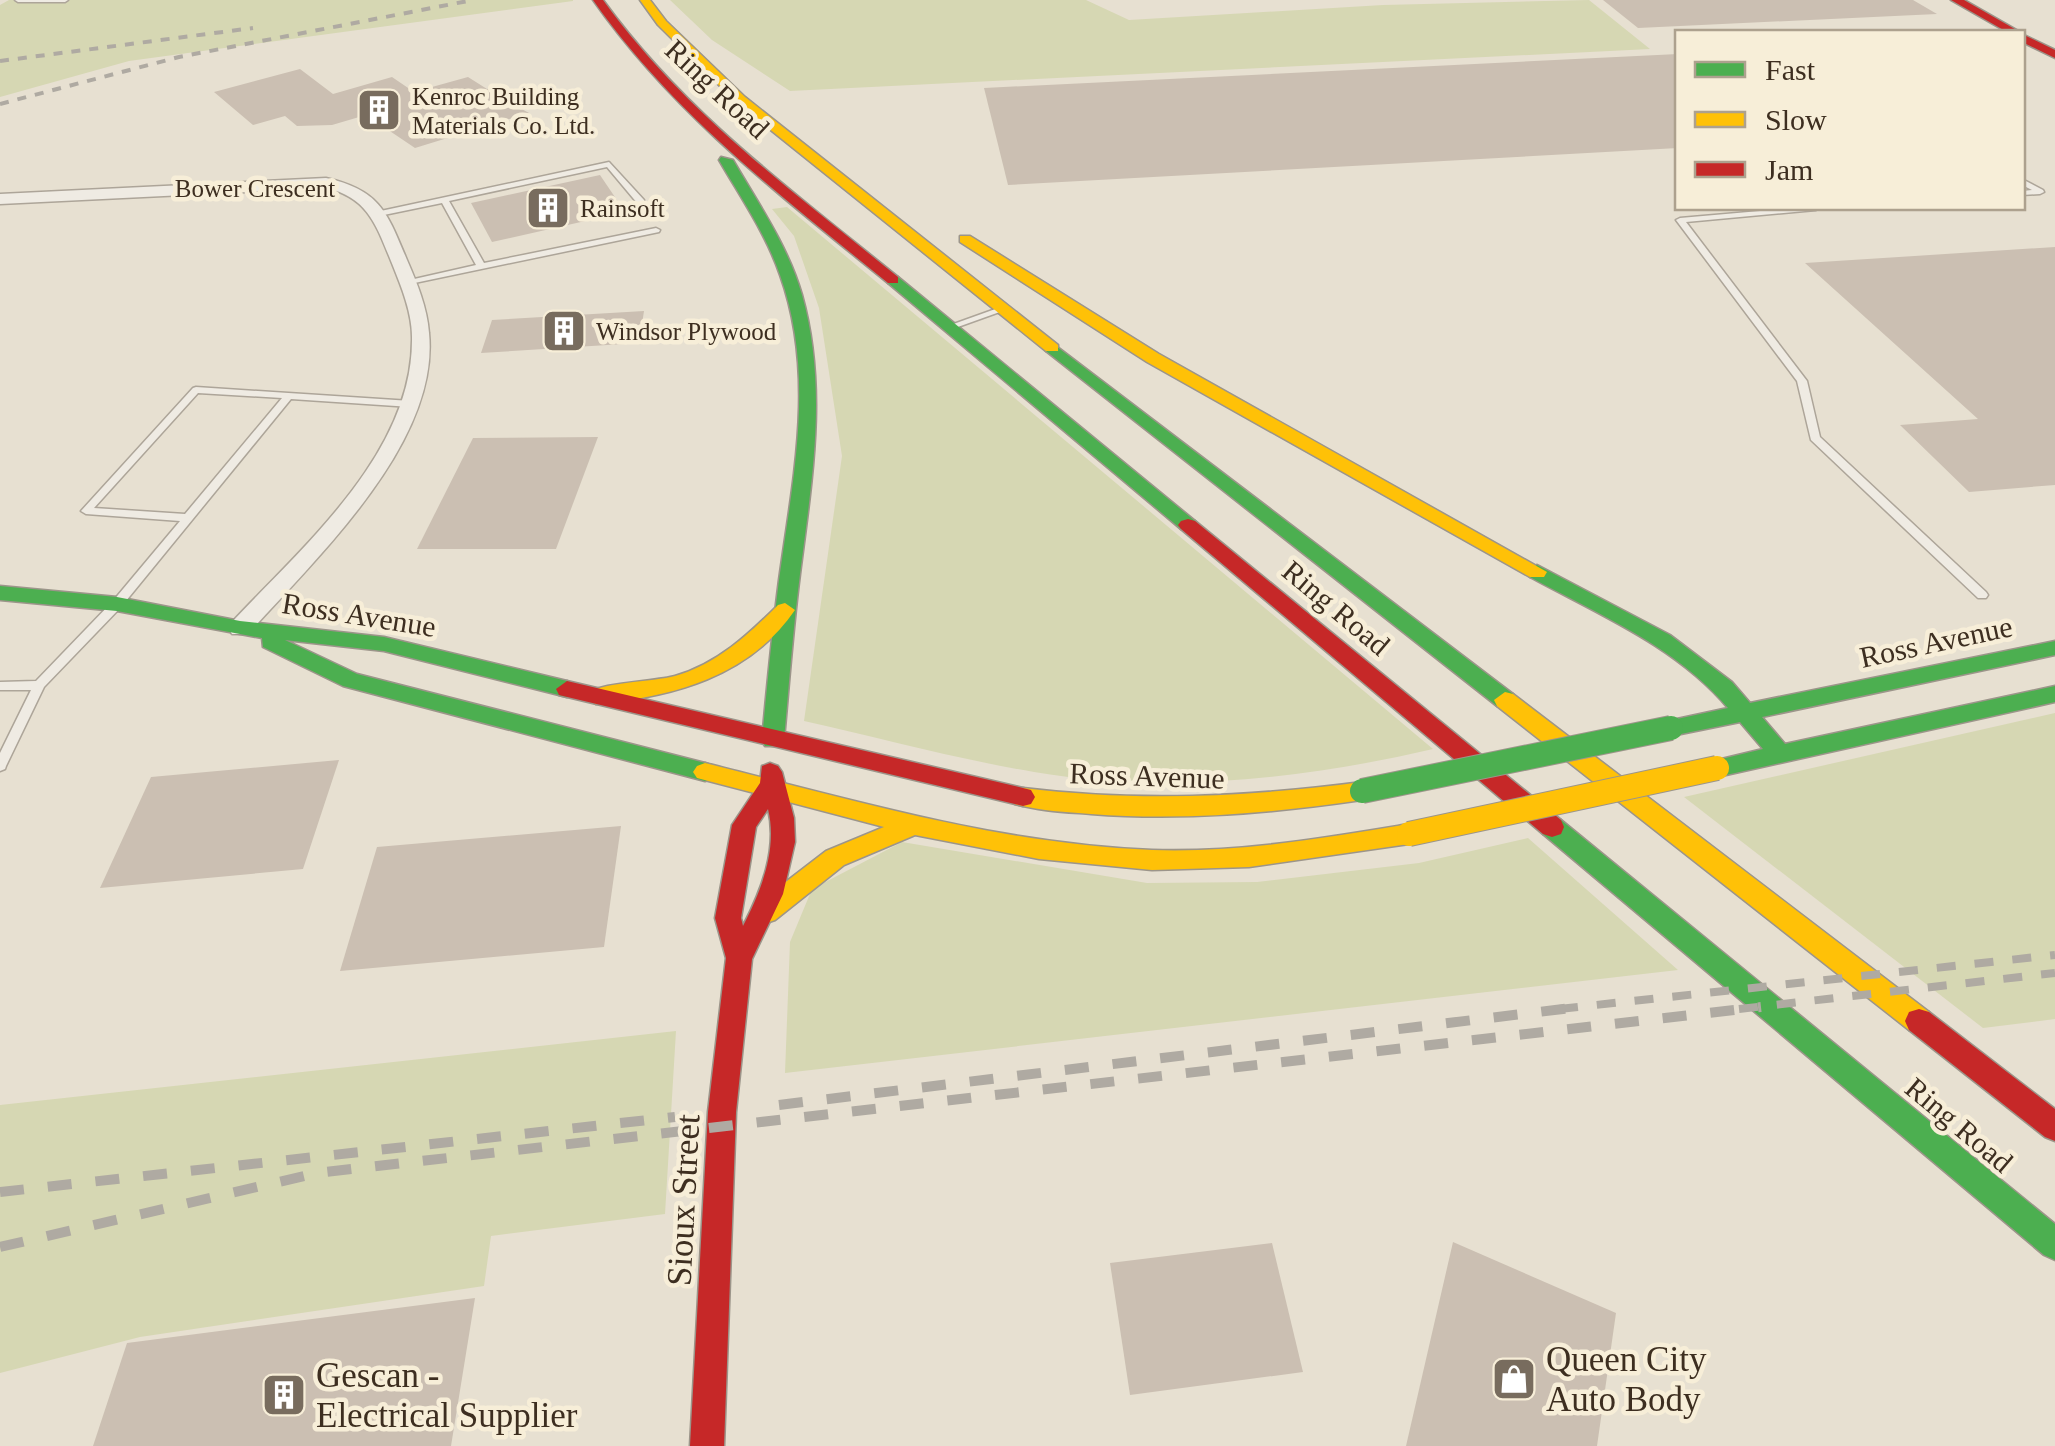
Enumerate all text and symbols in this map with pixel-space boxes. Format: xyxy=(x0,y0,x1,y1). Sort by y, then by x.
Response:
legend xyxy=(1675,30,2025,210)
street label: Ring Road xyxy=(659,33,776,145)
text: Fast xyxy=(1765,53,1816,86)
place label: Kenroc Building Materials Co. Ltd. xyxy=(412,83,595,139)
building icon: Kenroc Building Materials Co. Ltd. xyxy=(356,87,402,133)
text: Slow xyxy=(1765,103,1827,136)
text: Jam xyxy=(1765,153,1813,186)
street label: Bower Crescent xyxy=(175,175,335,202)
building icon: Rainsoft xyxy=(525,185,571,231)
place label: Rainsoft xyxy=(580,195,665,222)
building icon: Windsor Plywood xyxy=(541,308,587,354)
place label: Windsor Plywood xyxy=(596,318,777,345)
street label: Ring Road xyxy=(1276,553,1396,662)
street label: Ross Avenue xyxy=(280,586,438,643)
street label: Ross Avenue xyxy=(1857,609,2015,674)
street label: Ross Avenue xyxy=(1069,756,1225,795)
street label: Ring Road xyxy=(1899,1070,2019,1179)
street label: Sioux Street xyxy=(660,1113,707,1287)
place label: Queen City Auto Body xyxy=(1546,1340,1707,1419)
place label: Gescan - Electrical Supplier xyxy=(316,1356,578,1435)
shop icon: Queen City Auto Body xyxy=(1491,1356,1537,1402)
building icon: Gescan - Electrical Supplier xyxy=(261,1372,307,1418)

